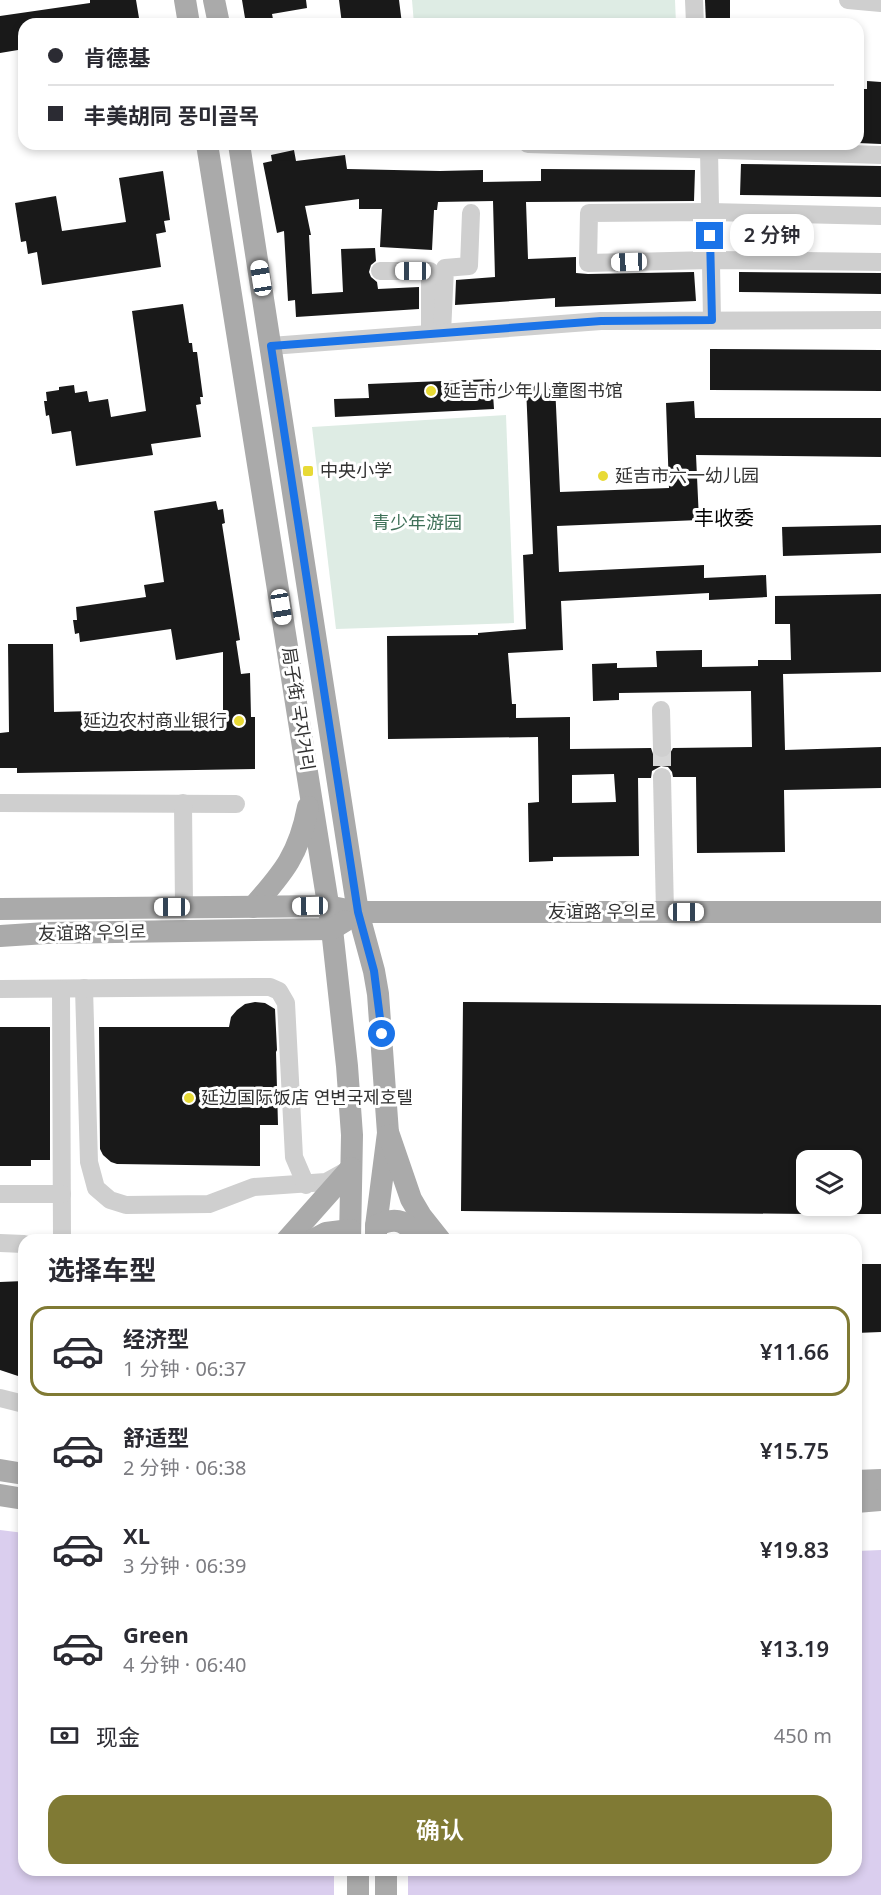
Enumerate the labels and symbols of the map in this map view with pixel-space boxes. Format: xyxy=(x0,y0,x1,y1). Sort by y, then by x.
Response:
callout: 2 分钟 xyxy=(731,215,815,257)
route end xyxy=(696,222,723,249)
car xyxy=(611,252,647,272)
car xyxy=(249,259,273,297)
car xyxy=(395,262,431,280)
place label: 延吉市少年儿童图书馆 xyxy=(443,378,623,402)
marker: 延吉市少年儿童图书馆 xyxy=(424,384,438,398)
place label: 中央小学 xyxy=(320,458,392,482)
place label: 延吉市六一幼儿园 xyxy=(615,463,759,487)
marker: 中央小学 xyxy=(301,464,315,478)
marker: 延吉市六一幼儿园 xyxy=(596,469,610,483)
district label: 丰收委 xyxy=(694,504,754,531)
park label: 青少年游园 xyxy=(372,510,462,534)
car xyxy=(269,588,293,626)
street label: 局子街 국자거리 xyxy=(277,645,321,772)
place label: 延边农村商业银行 xyxy=(83,708,227,732)
marker: 延边农村商业银行 xyxy=(232,714,246,728)
car xyxy=(292,897,328,915)
car xyxy=(154,898,190,916)
street label: 友谊路 우의로 xyxy=(548,899,656,923)
car xyxy=(668,903,704,921)
street label: 友谊路 우의로 xyxy=(38,919,146,945)
route start xyxy=(368,1020,395,1047)
place label: 延边国际饭店 연변국제호텔 xyxy=(201,1085,413,1109)
marker: 延边国际饭店 연변국제호텔 xyxy=(182,1091,196,1105)

